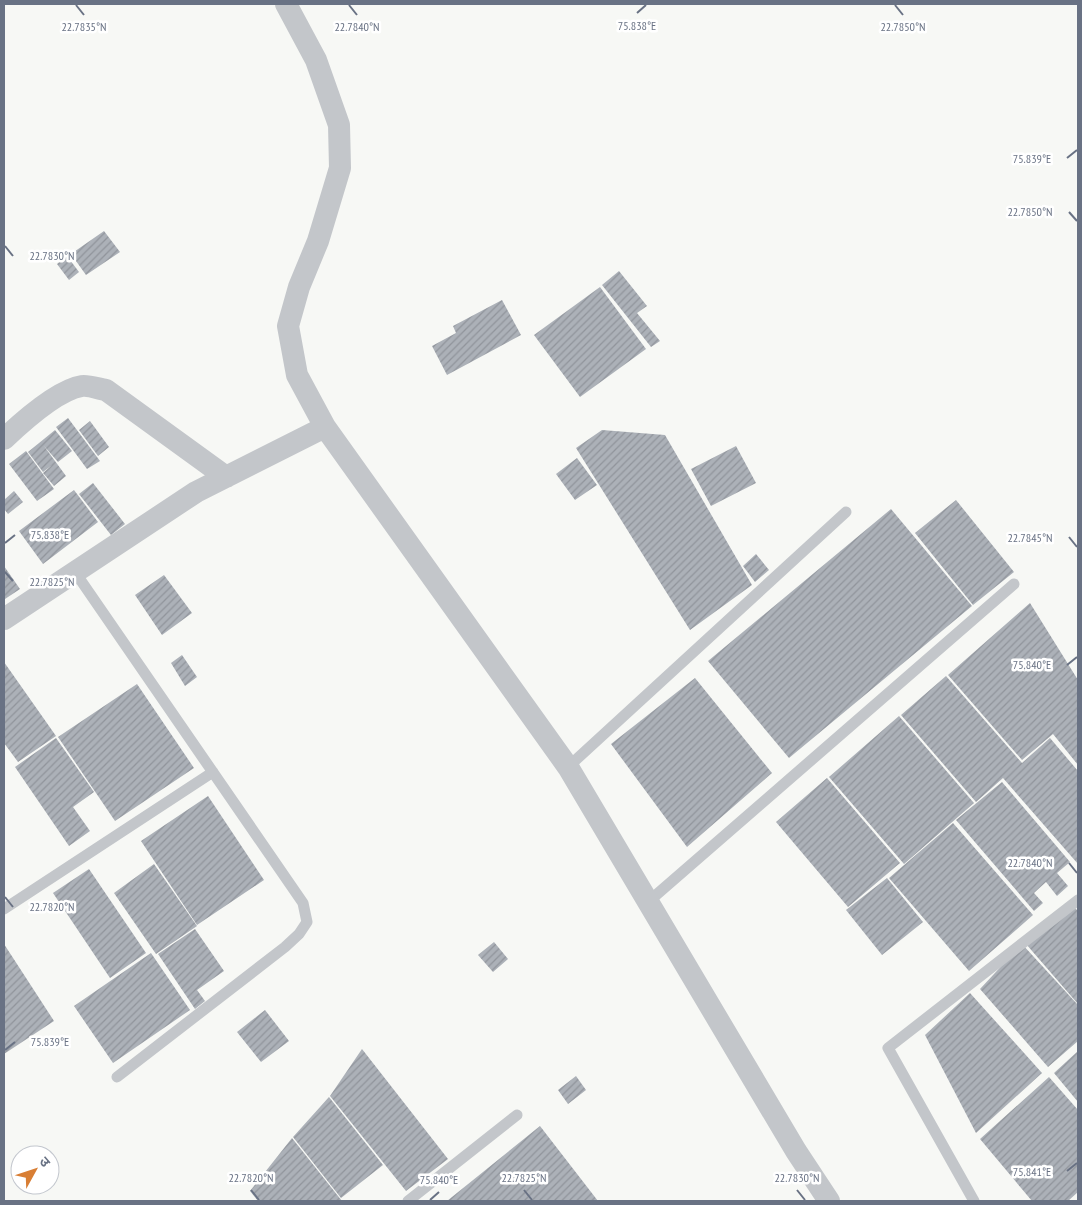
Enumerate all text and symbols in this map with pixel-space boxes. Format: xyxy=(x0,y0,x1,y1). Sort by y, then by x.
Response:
text: 75.838°E xyxy=(618,18,656,33)
text: 22.7835°N xyxy=(61,19,107,34)
text: 22.7840°N xyxy=(334,19,380,34)
text: 22.7850°N xyxy=(880,19,926,34)
text: 75.839°E xyxy=(1013,151,1051,166)
text: 22.7850°N xyxy=(1007,204,1053,219)
text: 22.7830°N xyxy=(29,248,75,263)
text: 75.838°E xyxy=(31,527,69,542)
text: 22.7845°N xyxy=(1007,530,1053,545)
text: 22.7825°N xyxy=(29,574,75,589)
text: 75.840°E xyxy=(1013,657,1051,672)
text: 22.7840°N xyxy=(1007,855,1053,870)
text: 22.7820°N xyxy=(29,899,75,914)
text: 75.839°E xyxy=(31,1034,69,1049)
north arrow xyxy=(10,1145,60,1195)
text: उ xyxy=(35,1153,55,1171)
text: 75.841°E xyxy=(1013,1164,1051,1179)
text: 22.7820°N xyxy=(228,1170,274,1185)
text: 22.7825°N xyxy=(501,1170,547,1185)
text: 22.7830°N xyxy=(774,1170,820,1185)
text: 75.840°E xyxy=(420,1172,458,1187)

